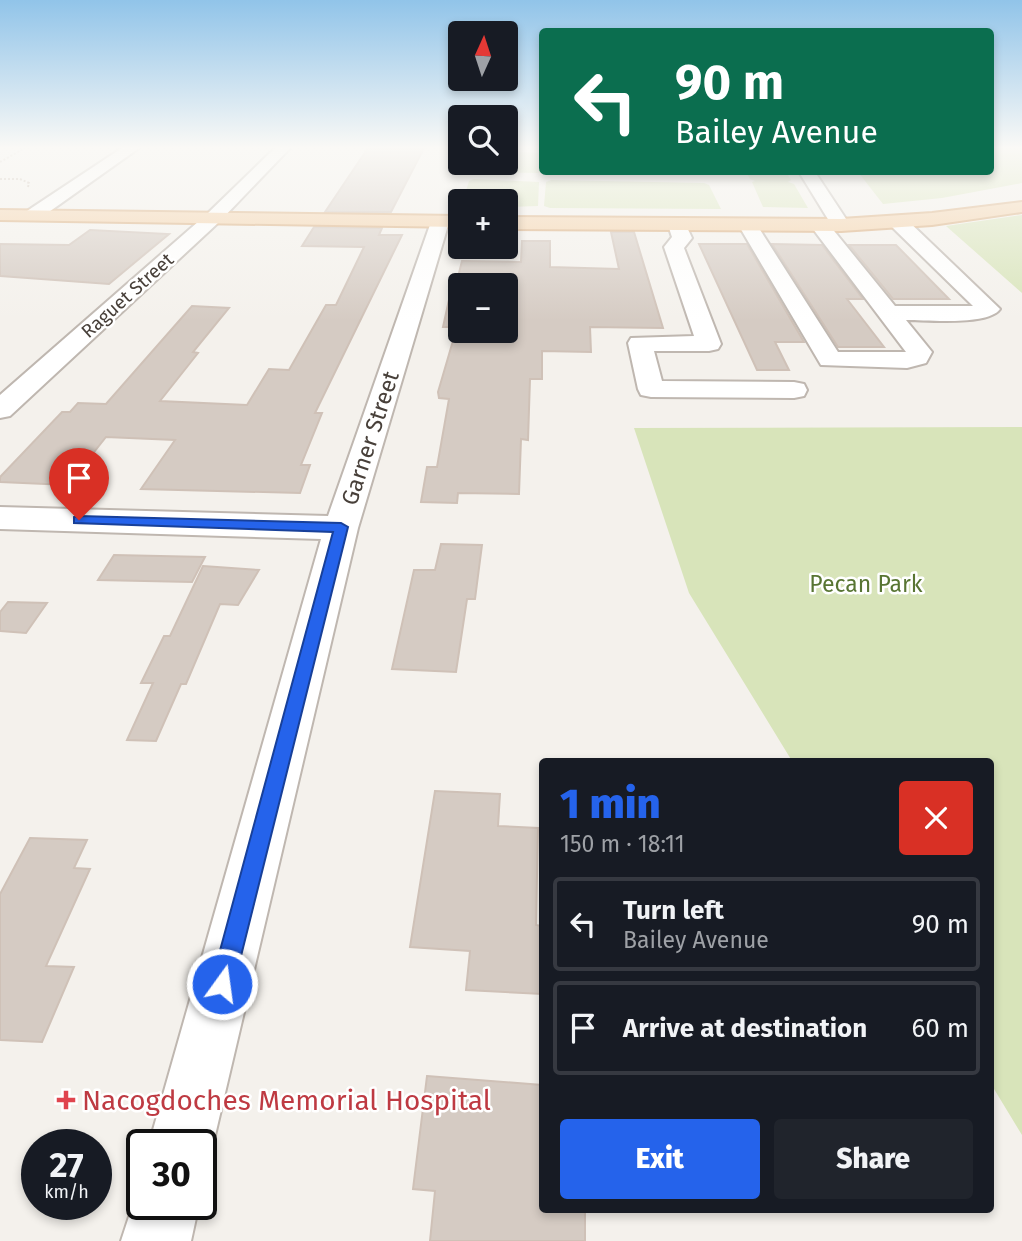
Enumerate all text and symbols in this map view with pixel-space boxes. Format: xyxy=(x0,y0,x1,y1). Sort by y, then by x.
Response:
north arrow xyxy=(448,21,518,91)
map controls xyxy=(448,21,518,343)
text: 90 m xyxy=(675,53,784,112)
icon: left xyxy=(560,56,651,147)
button: search xyxy=(448,105,518,175)
text: Bailey Avenue xyxy=(675,113,878,151)
button: + xyxy=(448,189,518,259)
street label: Raguet Street xyxy=(77,248,178,343)
button: − xyxy=(448,273,518,343)
street label: Garner Street xyxy=(335,367,405,509)
pin xyxy=(49,448,109,520)
icon: arrive xyxy=(60,459,98,497)
park label: Pecan Park xyxy=(809,570,923,598)
text: 1 min xyxy=(560,779,661,829)
button: close xyxy=(899,781,973,855)
text: 150 m · 18:11 xyxy=(560,830,685,858)
text: Turn left xyxy=(623,895,724,926)
icon: left xyxy=(564,905,602,943)
text: 90 m xyxy=(912,909,969,940)
text: Bailey Avenue xyxy=(623,926,769,954)
position arrow xyxy=(185,947,259,1021)
icon: arrive xyxy=(564,1009,602,1047)
text: Arrive at destination xyxy=(623,1013,867,1044)
text: 60 m xyxy=(911,1013,969,1044)
place label: Nacogdoches Memorial Hospital xyxy=(82,1084,491,1117)
marker: Nacogdoches Memorial Hospital xyxy=(56,1090,76,1110)
button: Exit xyxy=(560,1119,760,1199)
button: Share xyxy=(774,1119,973,1199)
speed limit sign: 30 xyxy=(126,1129,217,1220)
text: 27 xyxy=(49,1144,84,1186)
text: km/h xyxy=(44,1181,89,1203)

